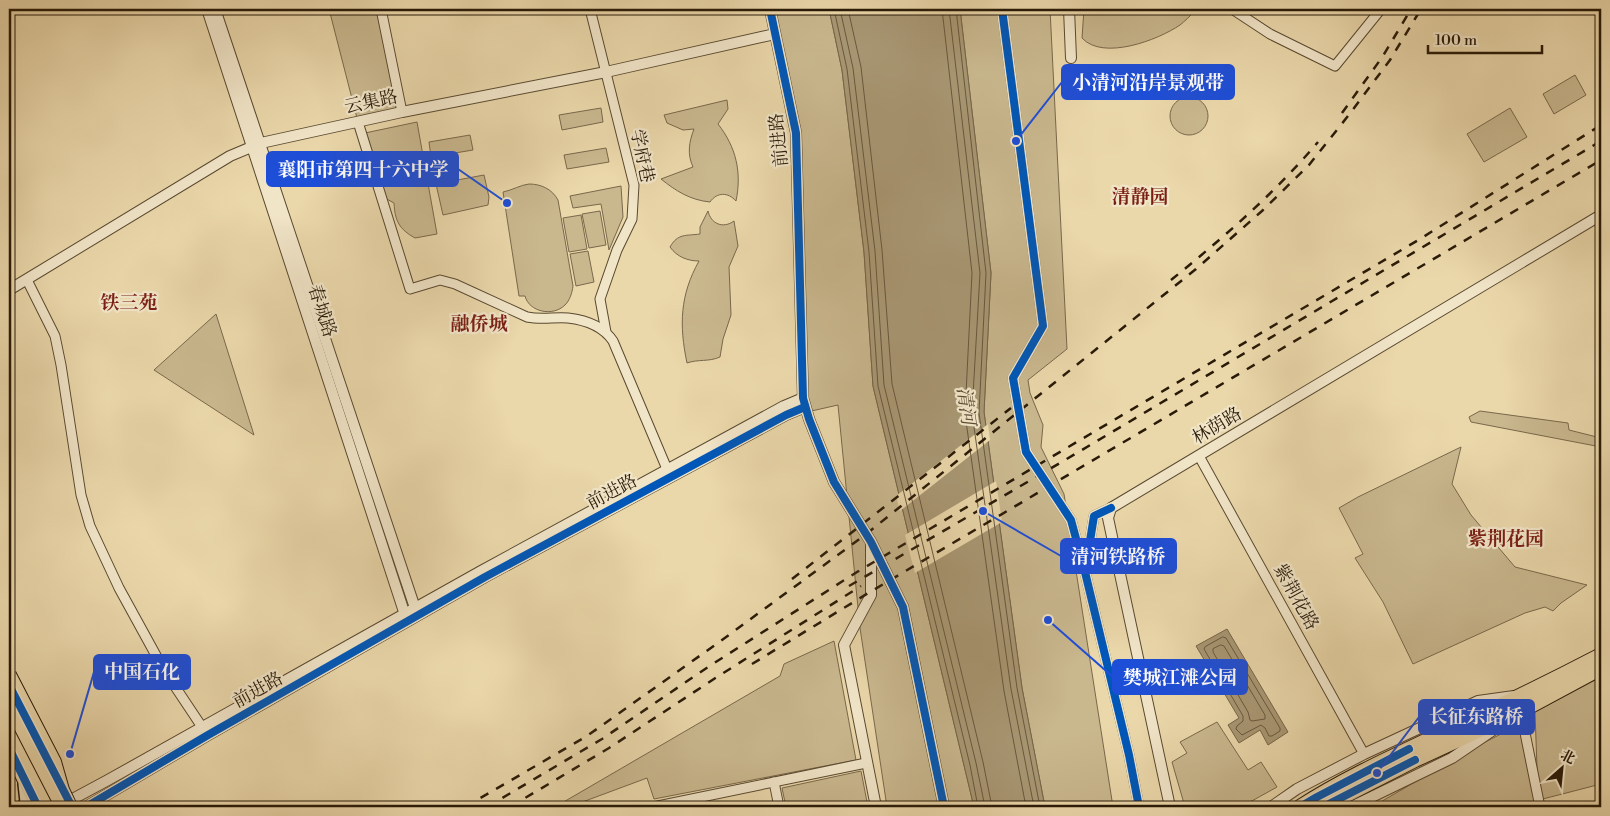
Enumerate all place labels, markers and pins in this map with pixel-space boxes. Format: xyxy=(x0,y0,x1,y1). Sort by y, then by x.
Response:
callout: 小清河沿岸景观带 xyxy=(1062,65,1234,99)
callout: 襄阳市第四十六中学 xyxy=(267,152,458,186)
callout: 清河铁路桥 xyxy=(1061,539,1176,573)
callout: 中国石化 xyxy=(94,655,190,689)
callout: 樊城江滩公园 xyxy=(1113,660,1247,694)
callout: 长征东路桥 xyxy=(1419,700,1534,734)

